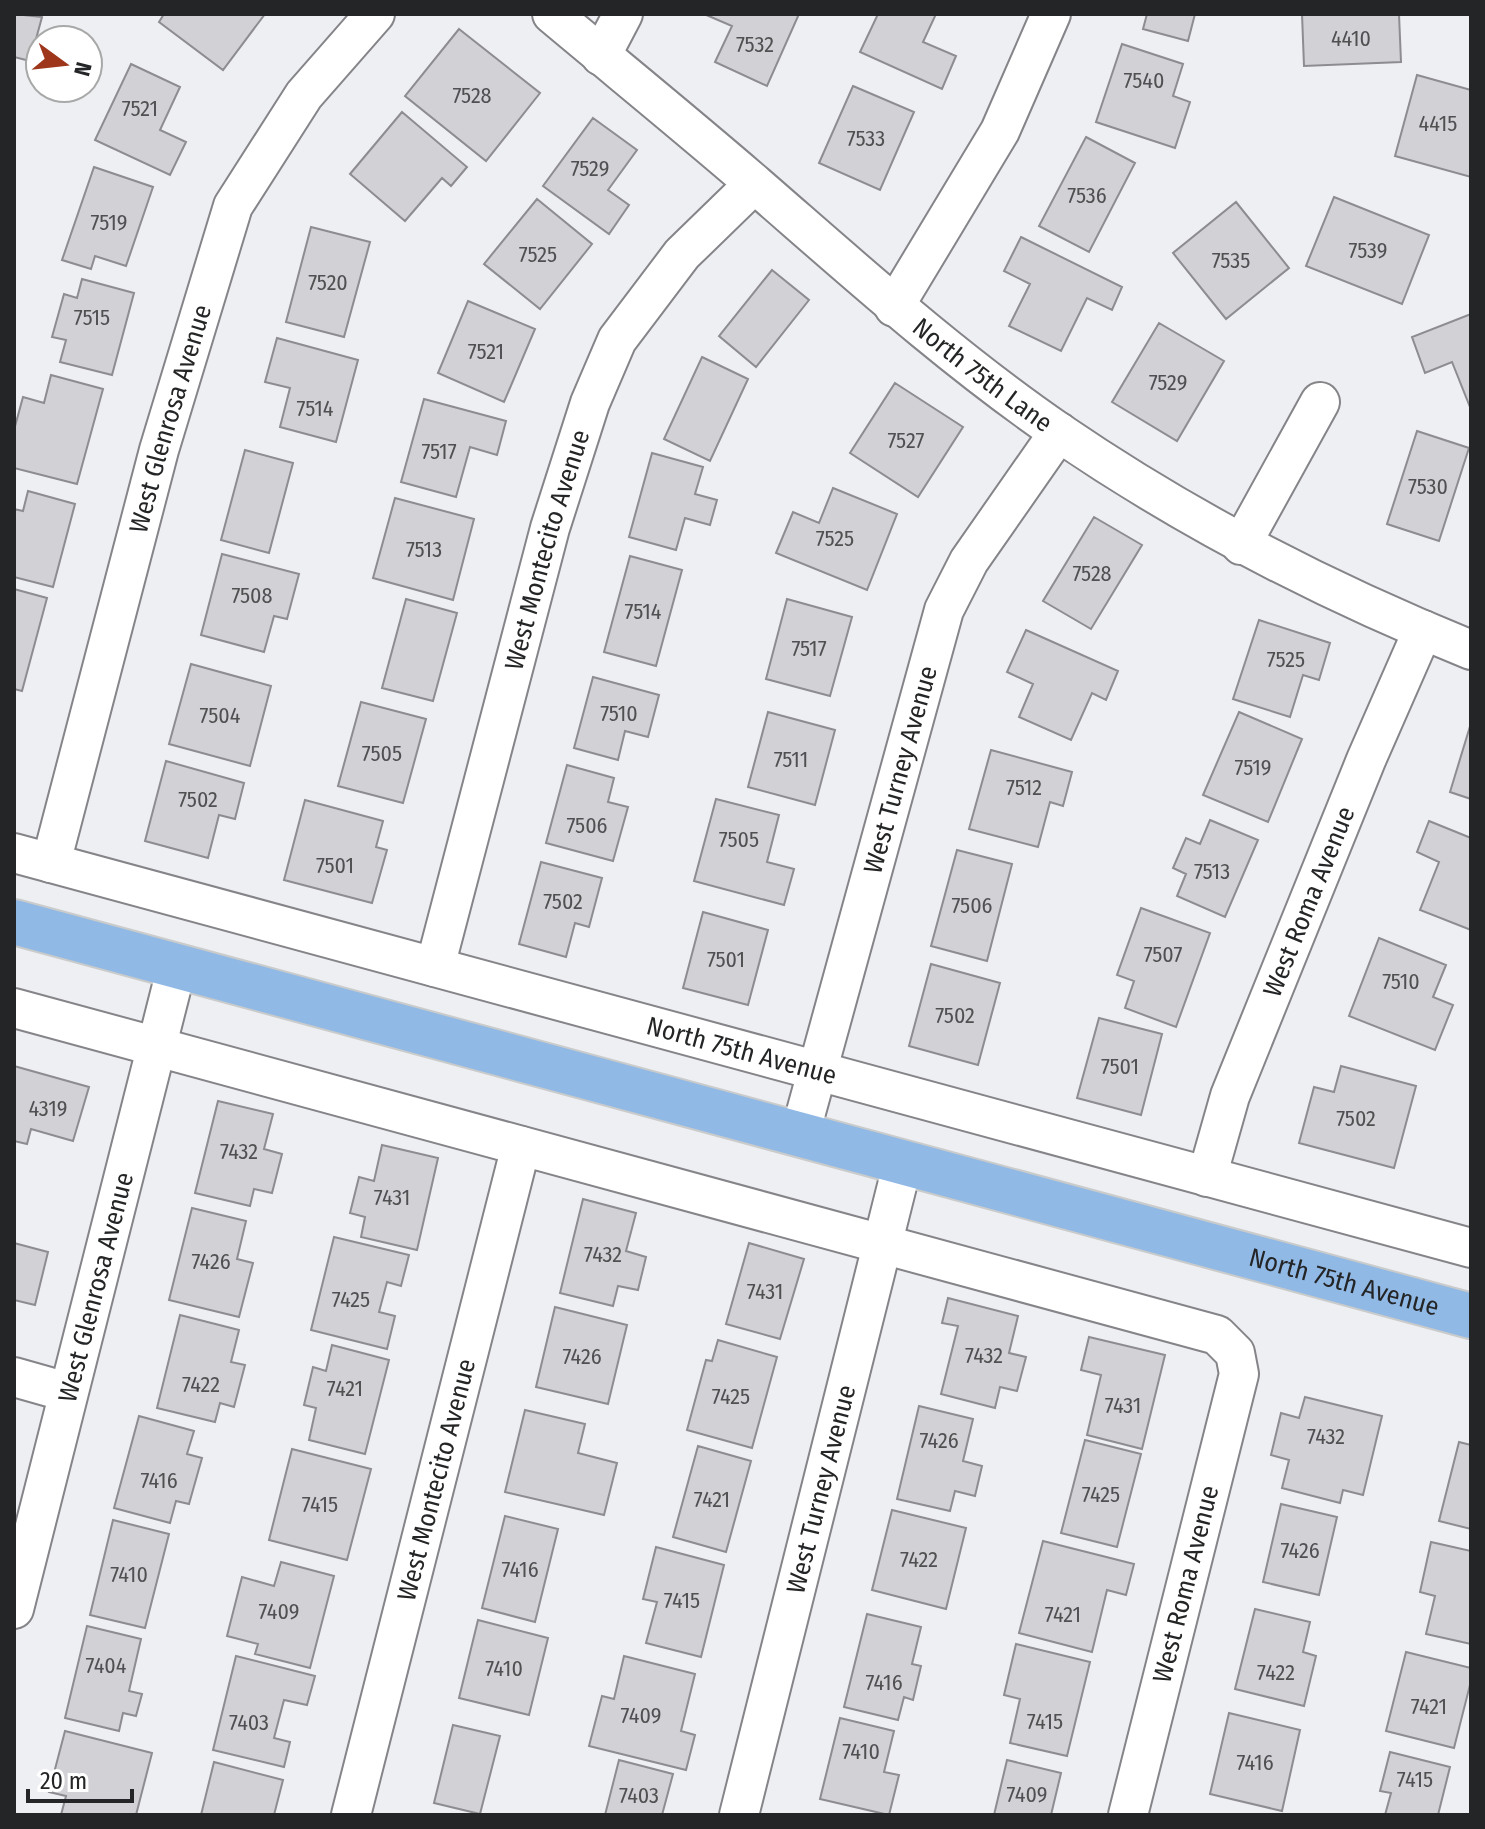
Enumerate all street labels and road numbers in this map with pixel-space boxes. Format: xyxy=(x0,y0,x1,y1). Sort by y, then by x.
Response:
street label: West Glenrosa Avenue xyxy=(123,301,218,536)
street label: North 75th Lane xyxy=(907,311,1058,438)
street label: West Montecito Avenue xyxy=(498,426,596,673)
street label: West Turney Avenue xyxy=(857,662,943,877)
street label: West Roma Avenue xyxy=(1256,802,1361,1001)
street label: North 75th Avenue xyxy=(643,1010,840,1091)
street label: West Glenrosa Avenue xyxy=(52,1169,140,1405)
street label: North 75th Avenue xyxy=(1246,1241,1443,1322)
street label: West Montecito Avenue xyxy=(391,1355,482,1604)
street label: West Turney Avenue xyxy=(780,1382,862,1597)
street label: West Roma Avenue xyxy=(1147,1482,1225,1686)

